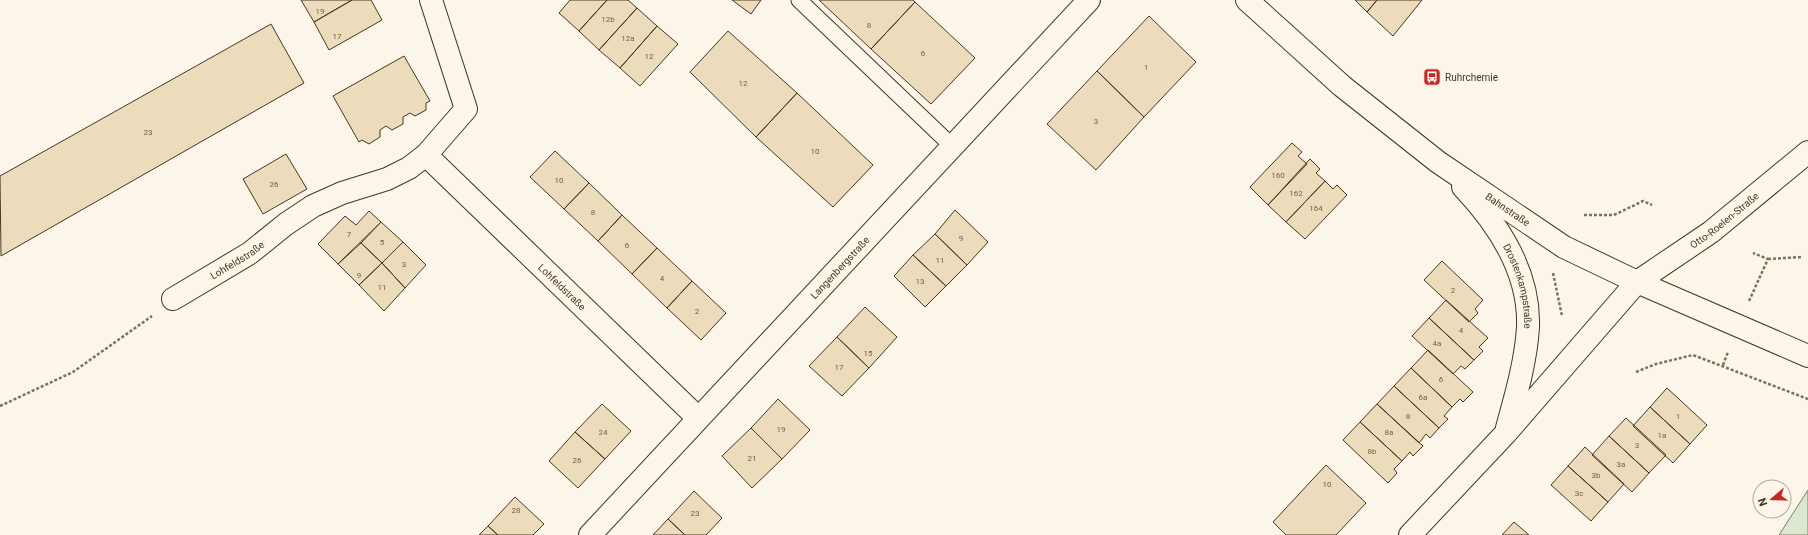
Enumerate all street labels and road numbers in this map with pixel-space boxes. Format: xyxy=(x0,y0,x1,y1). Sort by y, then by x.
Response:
street label: Otto-Roelen-Straße xyxy=(1688,190,1761,251)
street label: Bahnstraße xyxy=(1483,191,1532,228)
street label: Langenbergstraße xyxy=(808,234,872,301)
street label: Lohfeldstraße xyxy=(208,239,266,282)
street label: Drostenkampstraße xyxy=(1501,242,1533,329)
street label: Lohfeldstraße xyxy=(536,262,588,313)

